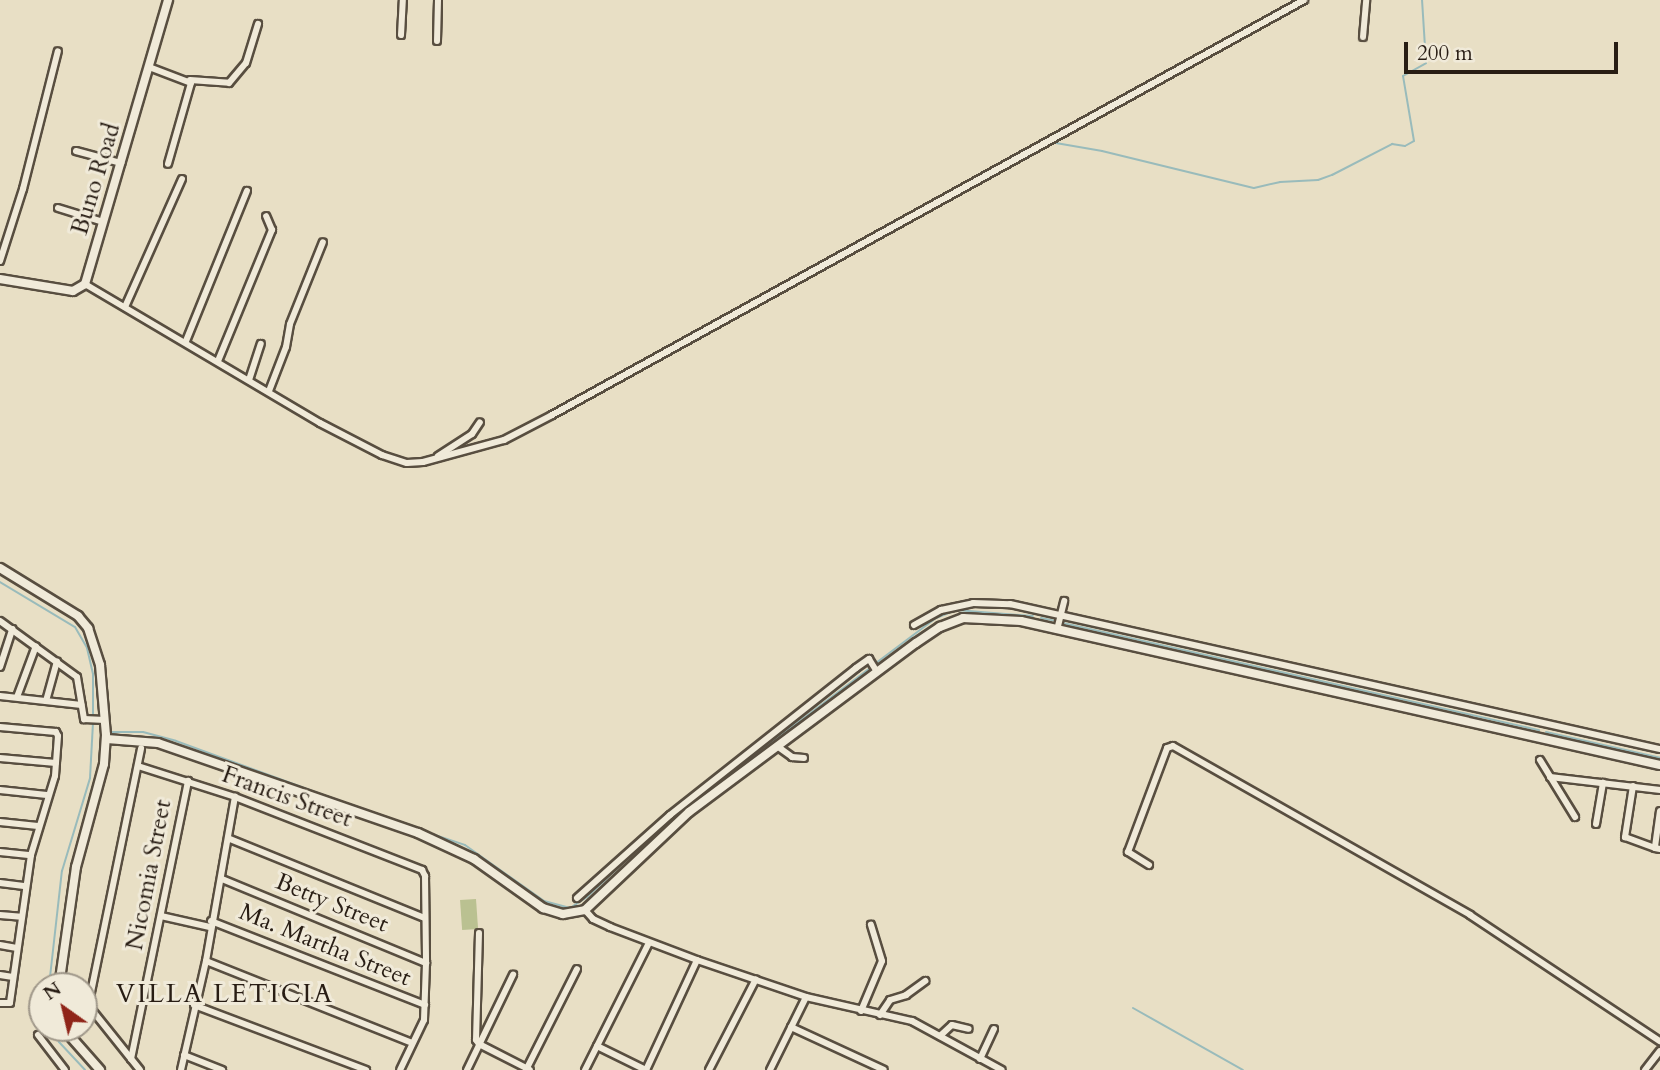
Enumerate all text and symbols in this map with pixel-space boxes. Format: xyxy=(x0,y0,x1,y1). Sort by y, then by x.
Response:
scale bar xyxy=(1408,28,1622,72)
text: 200 m xyxy=(1417,39,1473,68)
street label: Buno Road xyxy=(65,120,127,238)
street label: Francis Street xyxy=(218,760,356,834)
street label: Nicomia Street xyxy=(120,797,178,953)
street label: Betty Street xyxy=(271,867,393,939)
street label: Ma. Martha Street xyxy=(235,897,415,993)
north arrow xyxy=(28,972,98,1042)
text: N xyxy=(38,976,66,1007)
district label: VILLA LETICIA xyxy=(118,978,332,1010)

